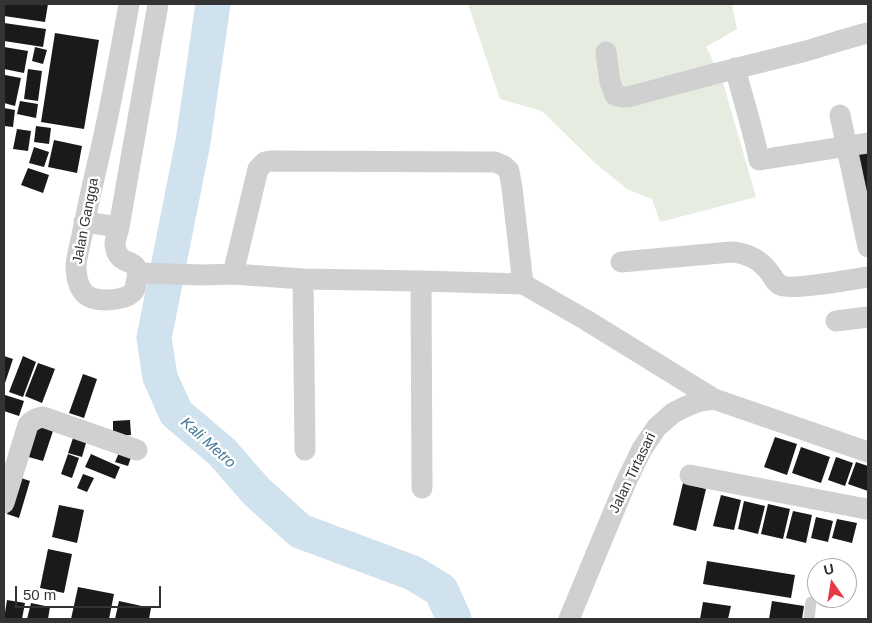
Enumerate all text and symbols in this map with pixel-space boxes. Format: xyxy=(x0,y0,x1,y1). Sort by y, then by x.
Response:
street label: Jalan Gangga xyxy=(69,177,103,265)
water label: Kali Metro xyxy=(177,414,239,472)
street label: Jalan Tirtasari xyxy=(606,430,660,516)
north arrow xyxy=(807,558,857,608)
text: U xyxy=(822,560,836,578)
scale bar xyxy=(18,576,164,608)
text: 50 m xyxy=(23,586,56,603)

